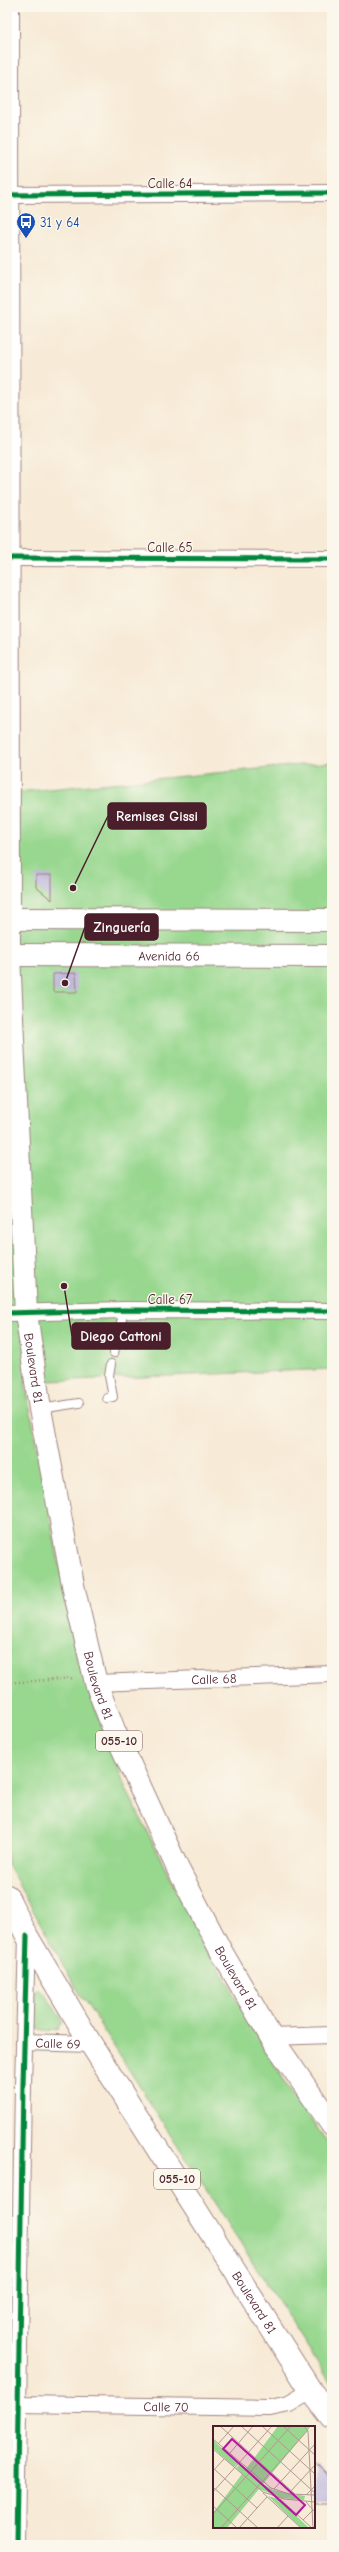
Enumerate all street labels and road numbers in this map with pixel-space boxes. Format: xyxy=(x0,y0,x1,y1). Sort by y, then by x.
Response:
street label: Calle 64 xyxy=(148,176,192,191)
street label: Calle 65 xyxy=(147,540,193,555)
street label: Avenida 66 xyxy=(138,948,200,963)
street label: Calle 67 xyxy=(148,1292,192,1307)
street label: Boulevard 81 xyxy=(21,1332,47,1404)
street label: Boulevard 81 xyxy=(81,1650,117,1721)
street label: Calle 68 xyxy=(191,1670,237,1687)
road number: 055-10 xyxy=(96,1731,142,1751)
street label: Boulevard 81 xyxy=(212,1944,261,2012)
street label: Calle 69 xyxy=(35,2035,81,2051)
road number: 055-10 xyxy=(154,2169,200,2189)
street label: Boulevard 81 xyxy=(229,2268,280,2336)
street label: Calle 70 xyxy=(143,2398,189,2414)

